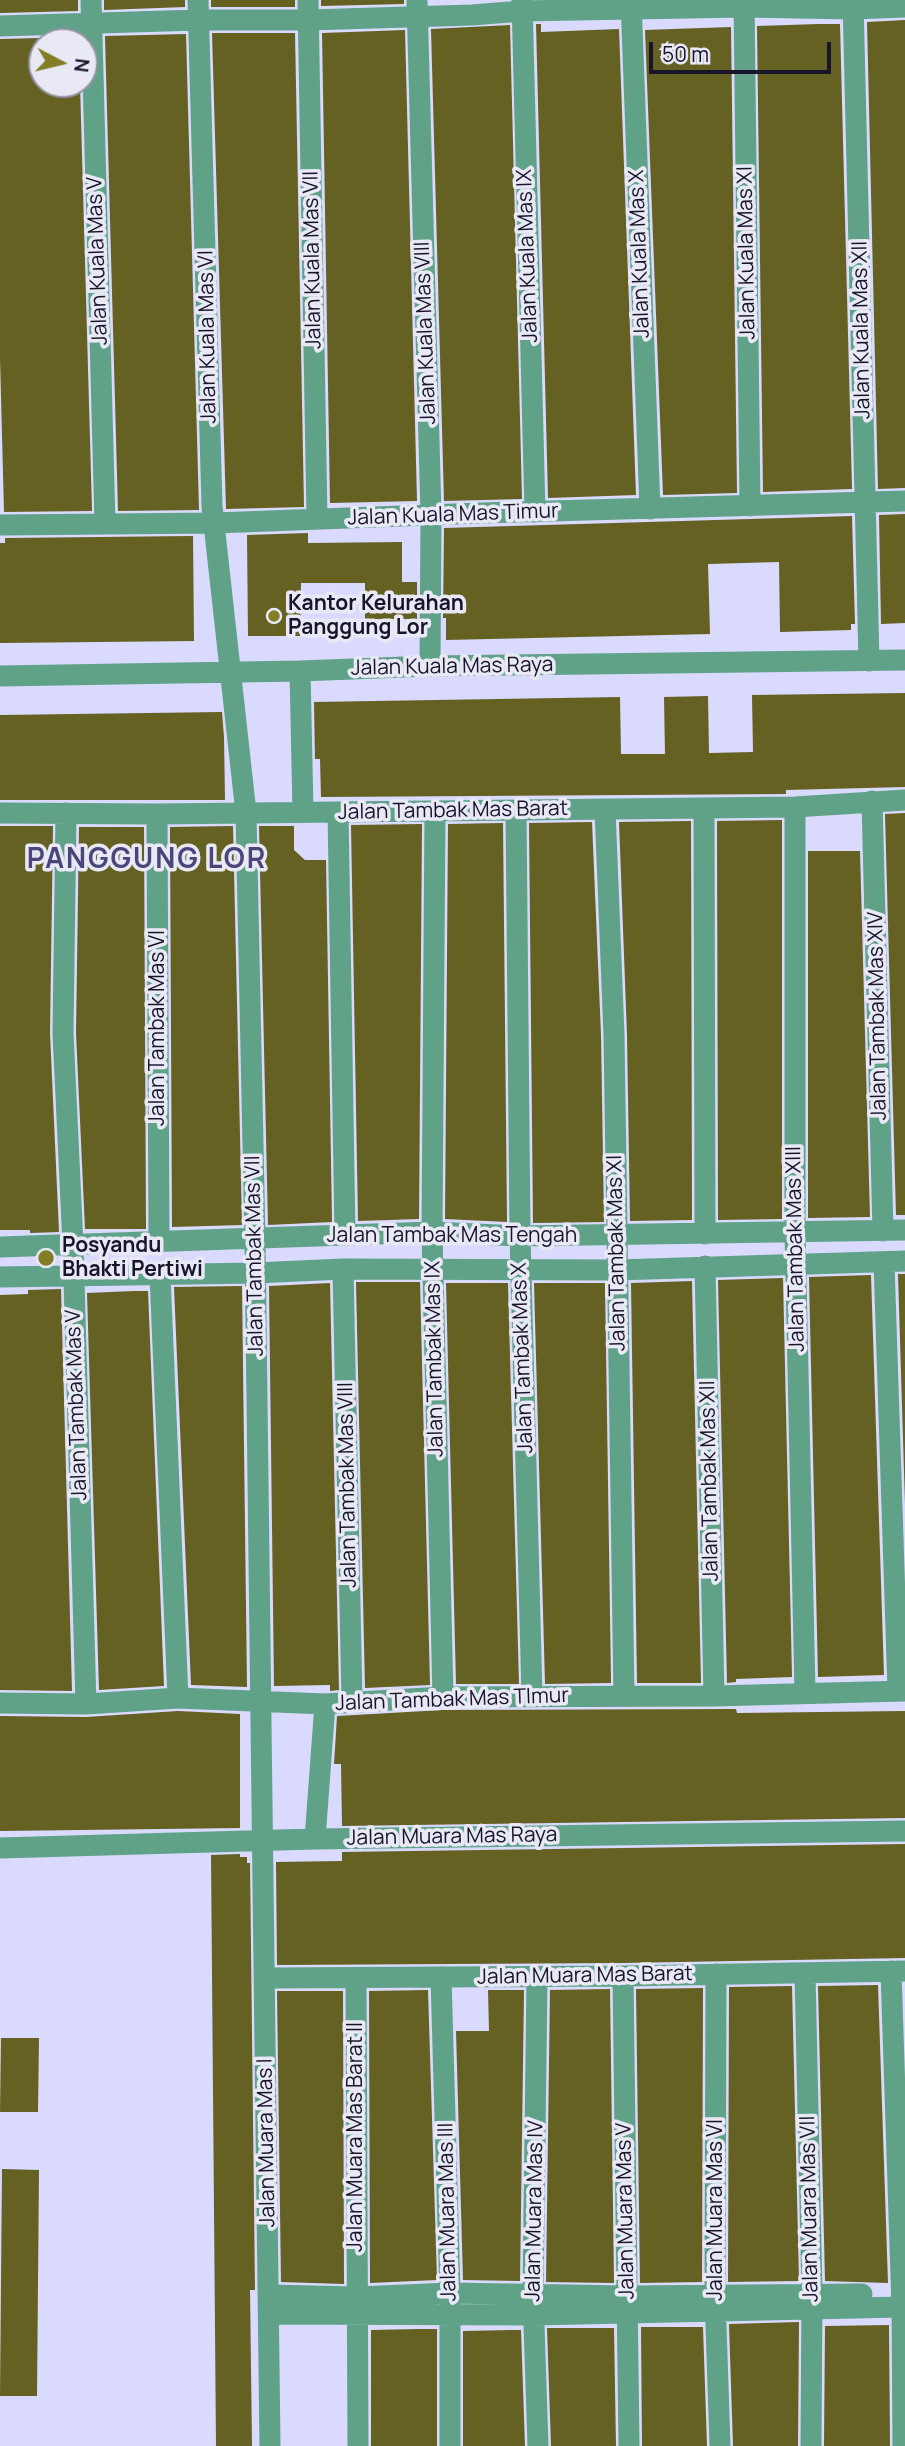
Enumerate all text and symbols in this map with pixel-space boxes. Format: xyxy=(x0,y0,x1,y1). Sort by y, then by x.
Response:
north arrow xyxy=(28,28,98,98)
scale bar xyxy=(653,28,835,72)
text: 50 m xyxy=(662,40,709,68)
text: N xyxy=(68,57,96,74)
street label: Jalan Kuala Mas XI xyxy=(733,166,761,340)
street label: Jalan Kuala Mas IX xyxy=(512,169,544,343)
street label: Jalan Kuala Mas X xyxy=(624,169,656,339)
street label: Jalan Kuala Mas VII xyxy=(299,171,327,349)
street label: Jalan Kuala Mas V xyxy=(82,176,114,346)
street label: Jalan Kuala Mas VIII xyxy=(410,241,442,425)
street label: Jalan Kuala Mas XII xyxy=(848,241,876,419)
street label: Jalan Kuala Mas VI xyxy=(194,250,222,424)
street label: Jalan Kuala Mas Timur xyxy=(347,499,559,531)
place label: Kantor Kelurahan Panggung Lor xyxy=(288,591,464,641)
marker: Kantor Kelurahan Panggung Lor xyxy=(266,608,282,624)
street label: Jalan Kuala Mas Raya xyxy=(351,653,553,681)
street label: Jalan Tambak Mas Barat xyxy=(338,796,568,826)
district label: PANGGUNG LOR xyxy=(28,843,266,877)
street label: Jalan Tambak Mas XIV xyxy=(864,911,892,1121)
street label: Jalan Tambak Mas VI xyxy=(145,930,171,1126)
street label: Jalan Tambak Mas XIII xyxy=(782,1146,810,1352)
street label: Jalan Tambak Mas VII xyxy=(241,1155,269,1357)
street label: Jalan Tambak Mas XI xyxy=(603,1155,631,1351)
street label: Jalan Tambak Mas Tengah xyxy=(327,1223,577,1249)
place label: Posyandu Bhakti Pertiwi xyxy=(62,1233,203,1283)
marker: Posyandu Bhakti Pertiwi xyxy=(36,1248,56,1268)
street label: Jalan Tambak Mas IX xyxy=(421,1261,449,1457)
street label: Jalan Tambak Mas X xyxy=(507,1262,539,1454)
street label: Jalan Tambak Mas V xyxy=(61,1309,93,1501)
street label: Jalan Tambak Mas XII xyxy=(696,1380,724,1582)
street label: Jalan Tambak Mas VIII xyxy=(334,1382,362,1588)
street label: Jalan Tambak Mas TImur xyxy=(335,1683,569,1717)
street label: Jalan Muara Mas Raya xyxy=(347,1823,557,1851)
street label: Jalan Muara Mas Barat xyxy=(477,1962,693,1990)
street label: Jalan Muara Mas Barat II xyxy=(343,2022,369,2252)
street label: Jalan Muara Mas I xyxy=(253,2058,281,2228)
street label: Jalan Muara Mas VII xyxy=(796,2116,824,2302)
street label: Jalan Muara Mas VI xyxy=(703,2119,729,2301)
street label: Jalan Muara Mas IV xyxy=(521,2120,549,2302)
street label: Jalan Muara Mas III xyxy=(434,2122,462,2302)
street label: Jalan Muara Mas V xyxy=(612,2122,640,2300)

